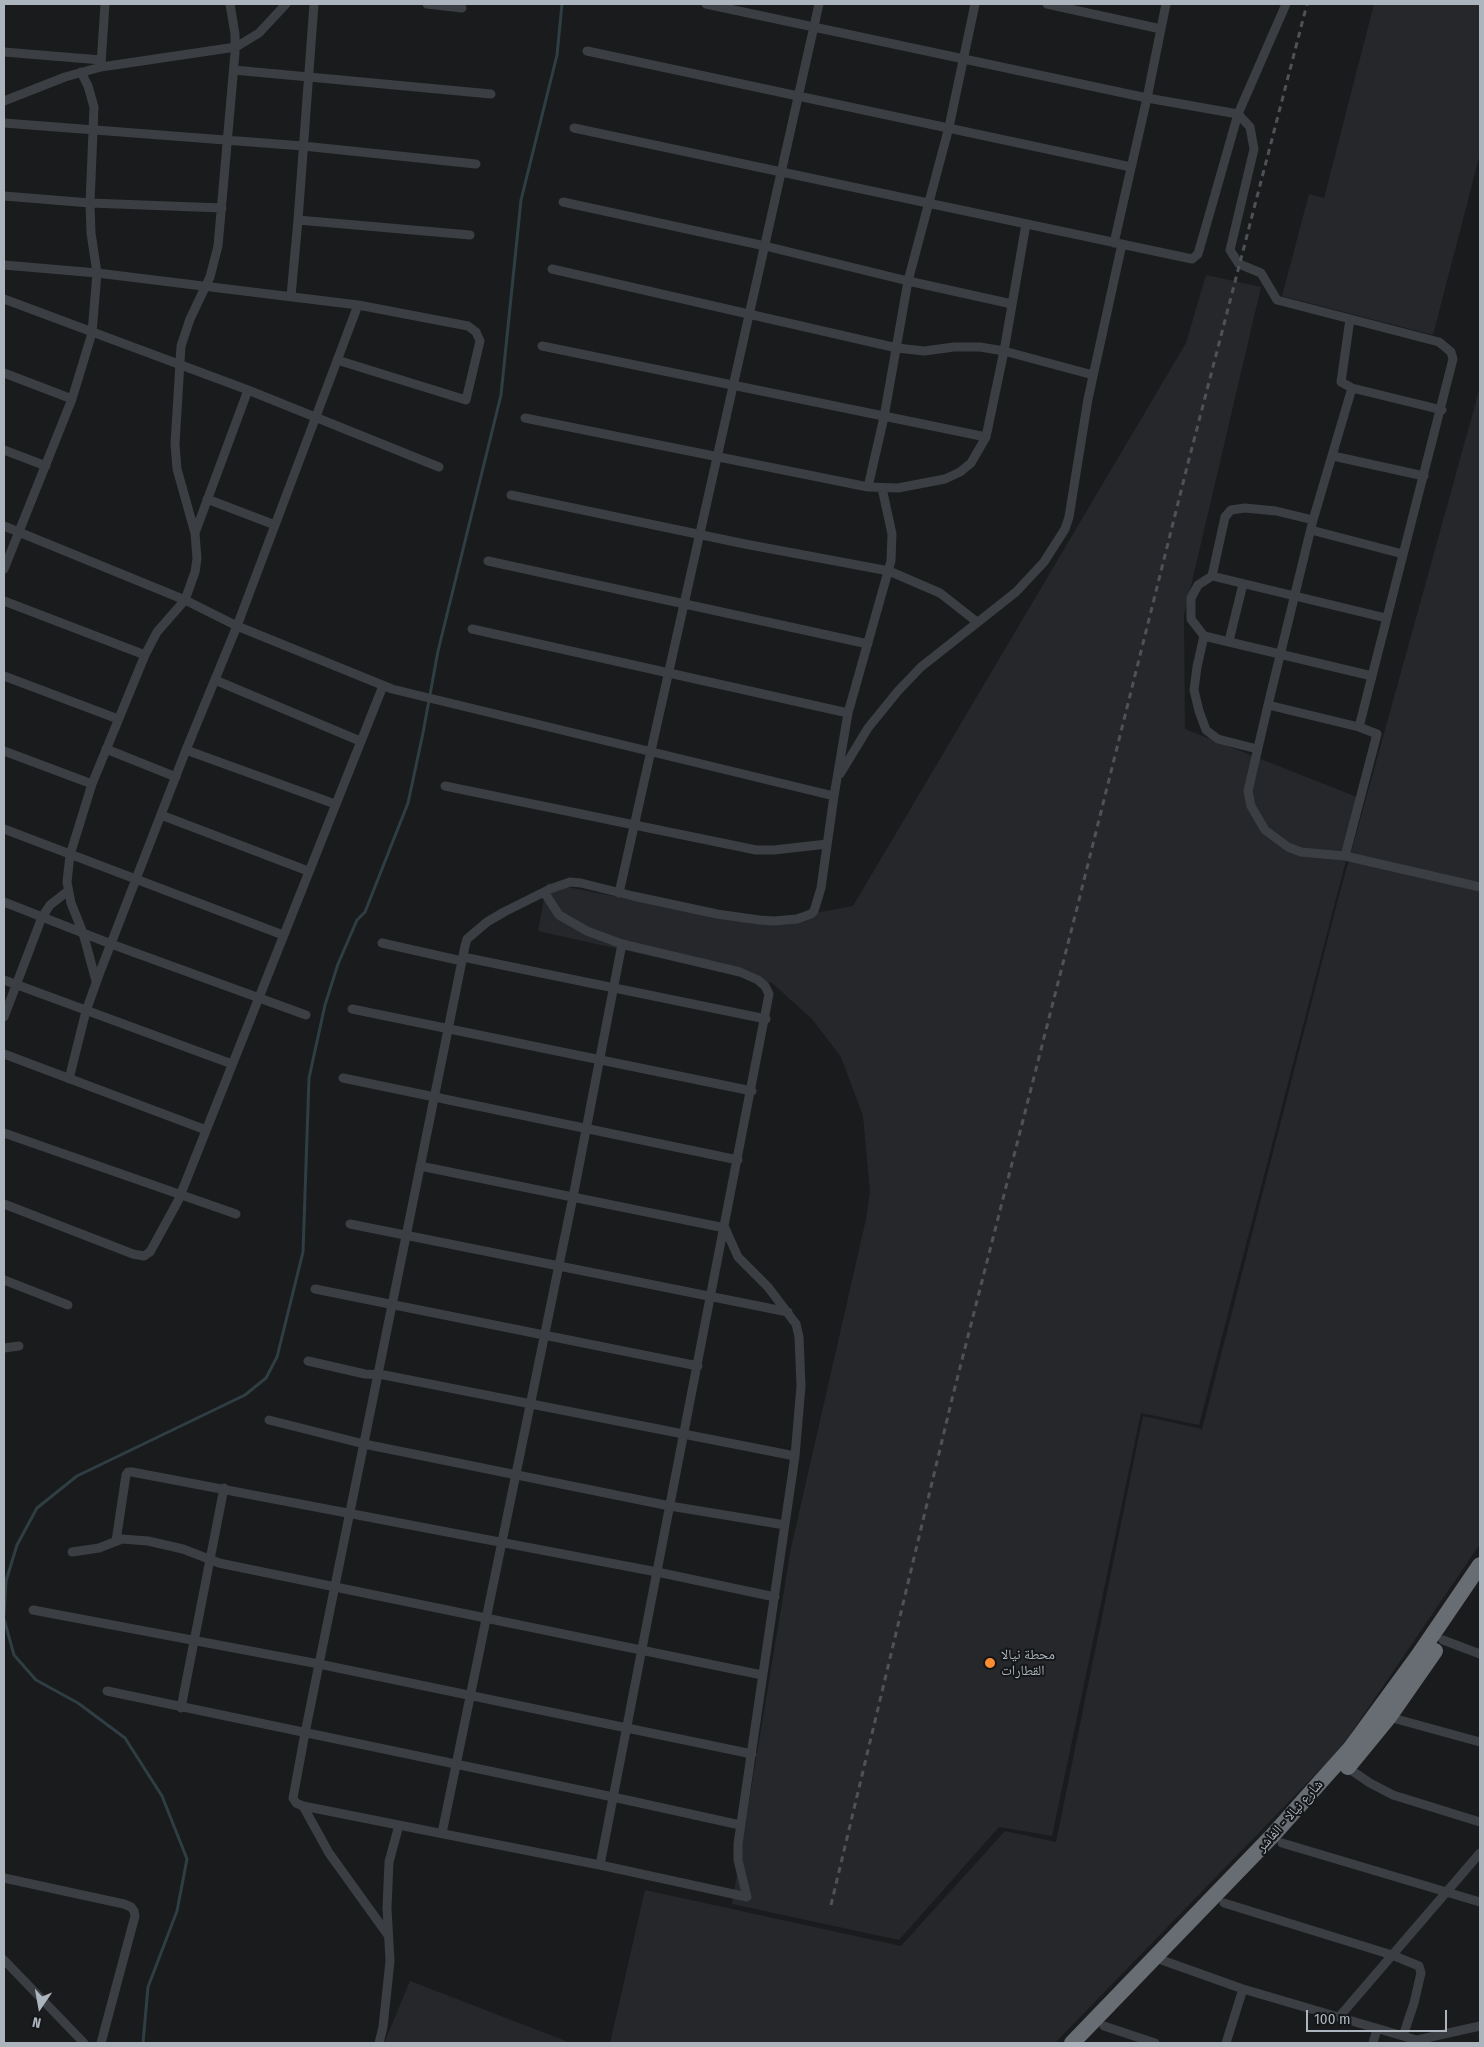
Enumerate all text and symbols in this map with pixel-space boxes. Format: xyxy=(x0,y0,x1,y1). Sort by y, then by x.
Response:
place label: محطة نيالا القطارات xyxy=(1001,1647,1055,1680)
marker: محطة نيالا القطارات xyxy=(983,1656,997,1670)
street label: شارع نيالا - الفاشر xyxy=(1253,1776,1327,1856)
north arrow xyxy=(15,1982,65,2032)
scale bar xyxy=(1309,2000,1450,2032)
text: 100 m xyxy=(1314,2010,1351,2028)
text: N xyxy=(31,2013,43,2031)

